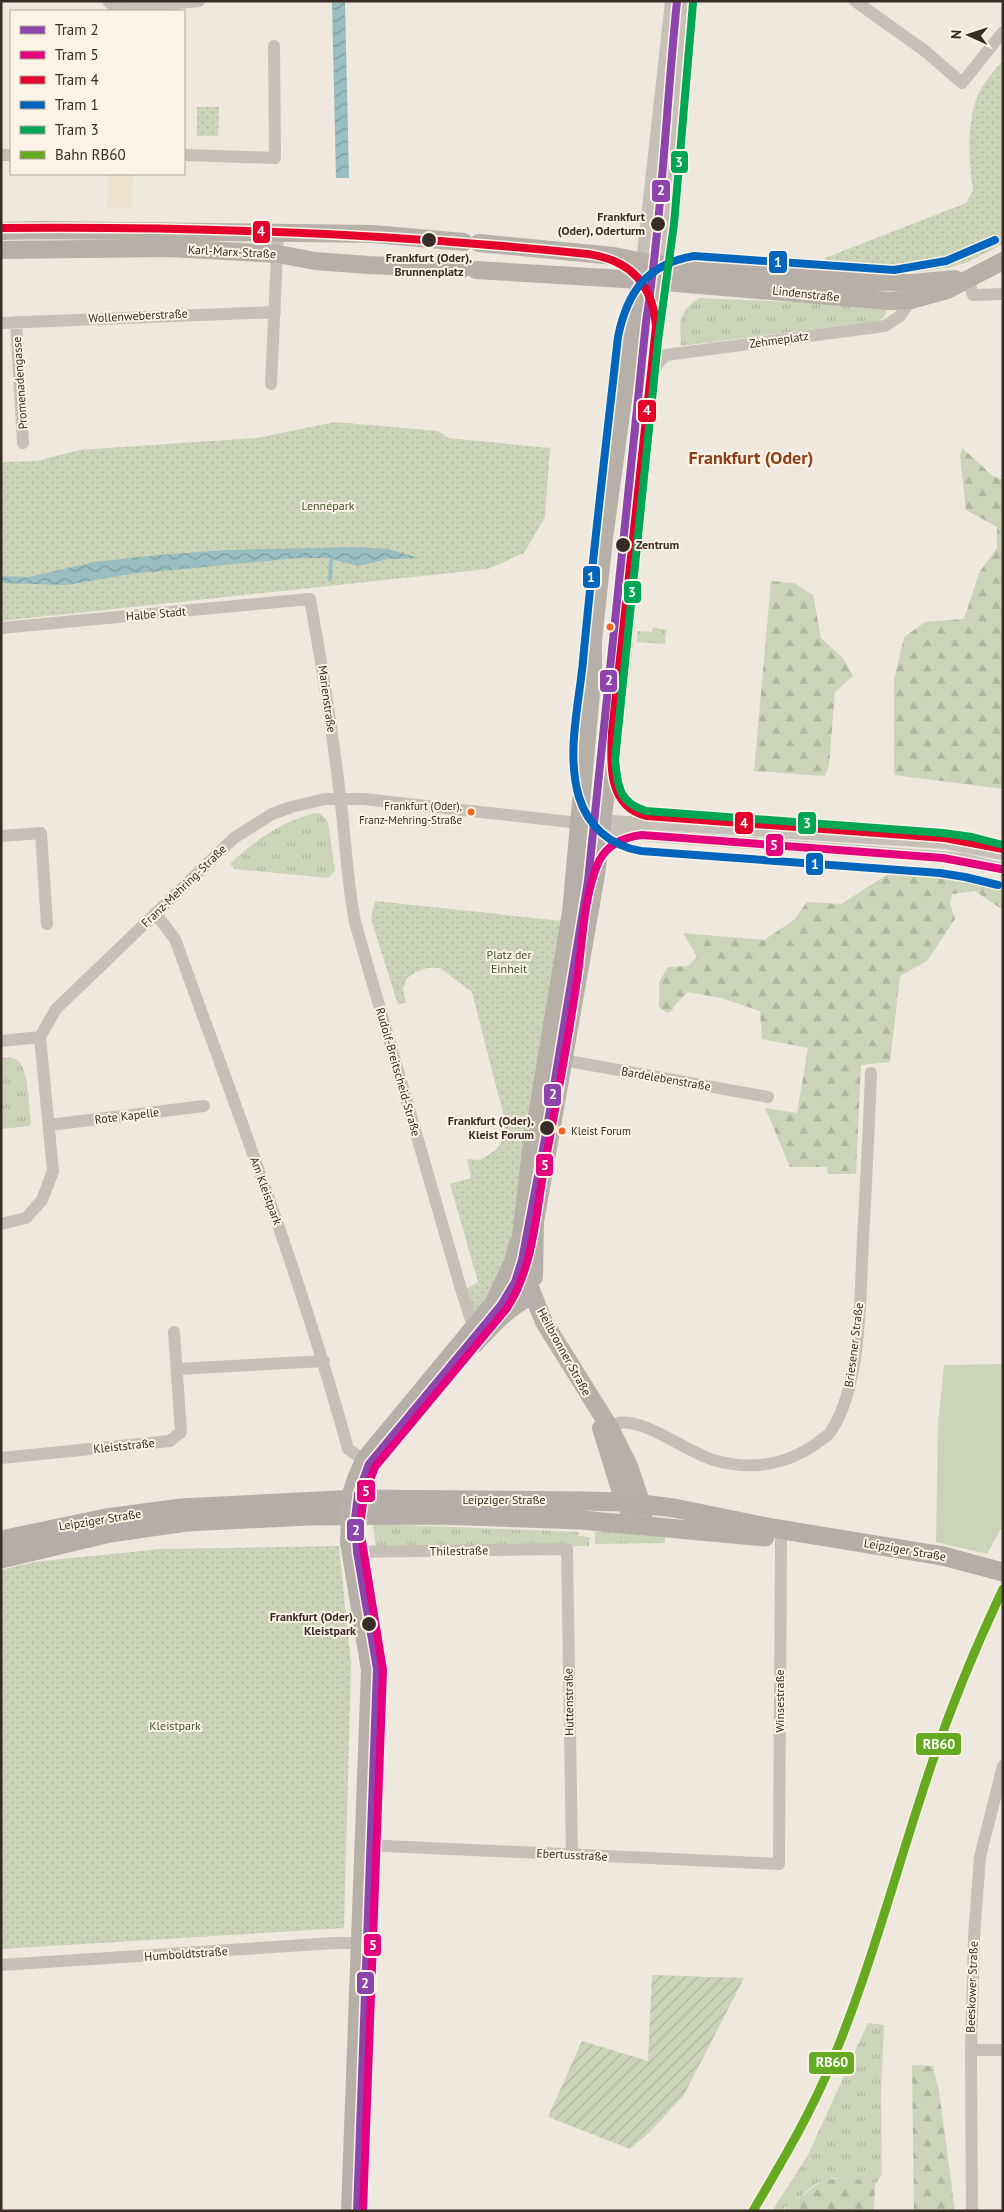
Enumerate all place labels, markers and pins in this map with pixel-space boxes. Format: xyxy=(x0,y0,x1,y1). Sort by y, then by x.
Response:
place label: Frankfurt (Oder), Oderturm xyxy=(558,209,646,238)
marker: Frankfurt (Oder), Oderturm xyxy=(649,215,667,233)
marker: Frankfurt (Oder), Brunnenplatz xyxy=(420,231,438,249)
place label: Frankfurt (Oder), Brunnenplatz xyxy=(386,250,472,279)
marker: Zentrum xyxy=(614,536,632,554)
place label: Zentrum xyxy=(636,537,680,552)
unlabelled marker xyxy=(605,622,615,632)
place label: Frankfurt (Oder), Franz-Mehring-Straße xyxy=(359,799,462,827)
marker: Frankfurt (Oder), Franz-Mehring-Straße xyxy=(466,807,476,817)
place label: Frankfurt (Oder), Kleist Forum xyxy=(448,1113,534,1142)
marker: Frankfurt (Oder), Kleist Forum xyxy=(538,1119,556,1137)
place label: Kleist Forum xyxy=(571,1124,631,1138)
marker: Kleist Forum xyxy=(557,1126,567,1136)
place label: Frankfurt (Oder), Kleistpark xyxy=(270,1609,356,1638)
marker: Frankfurt (Oder), Kleistpark xyxy=(360,1615,378,1633)

